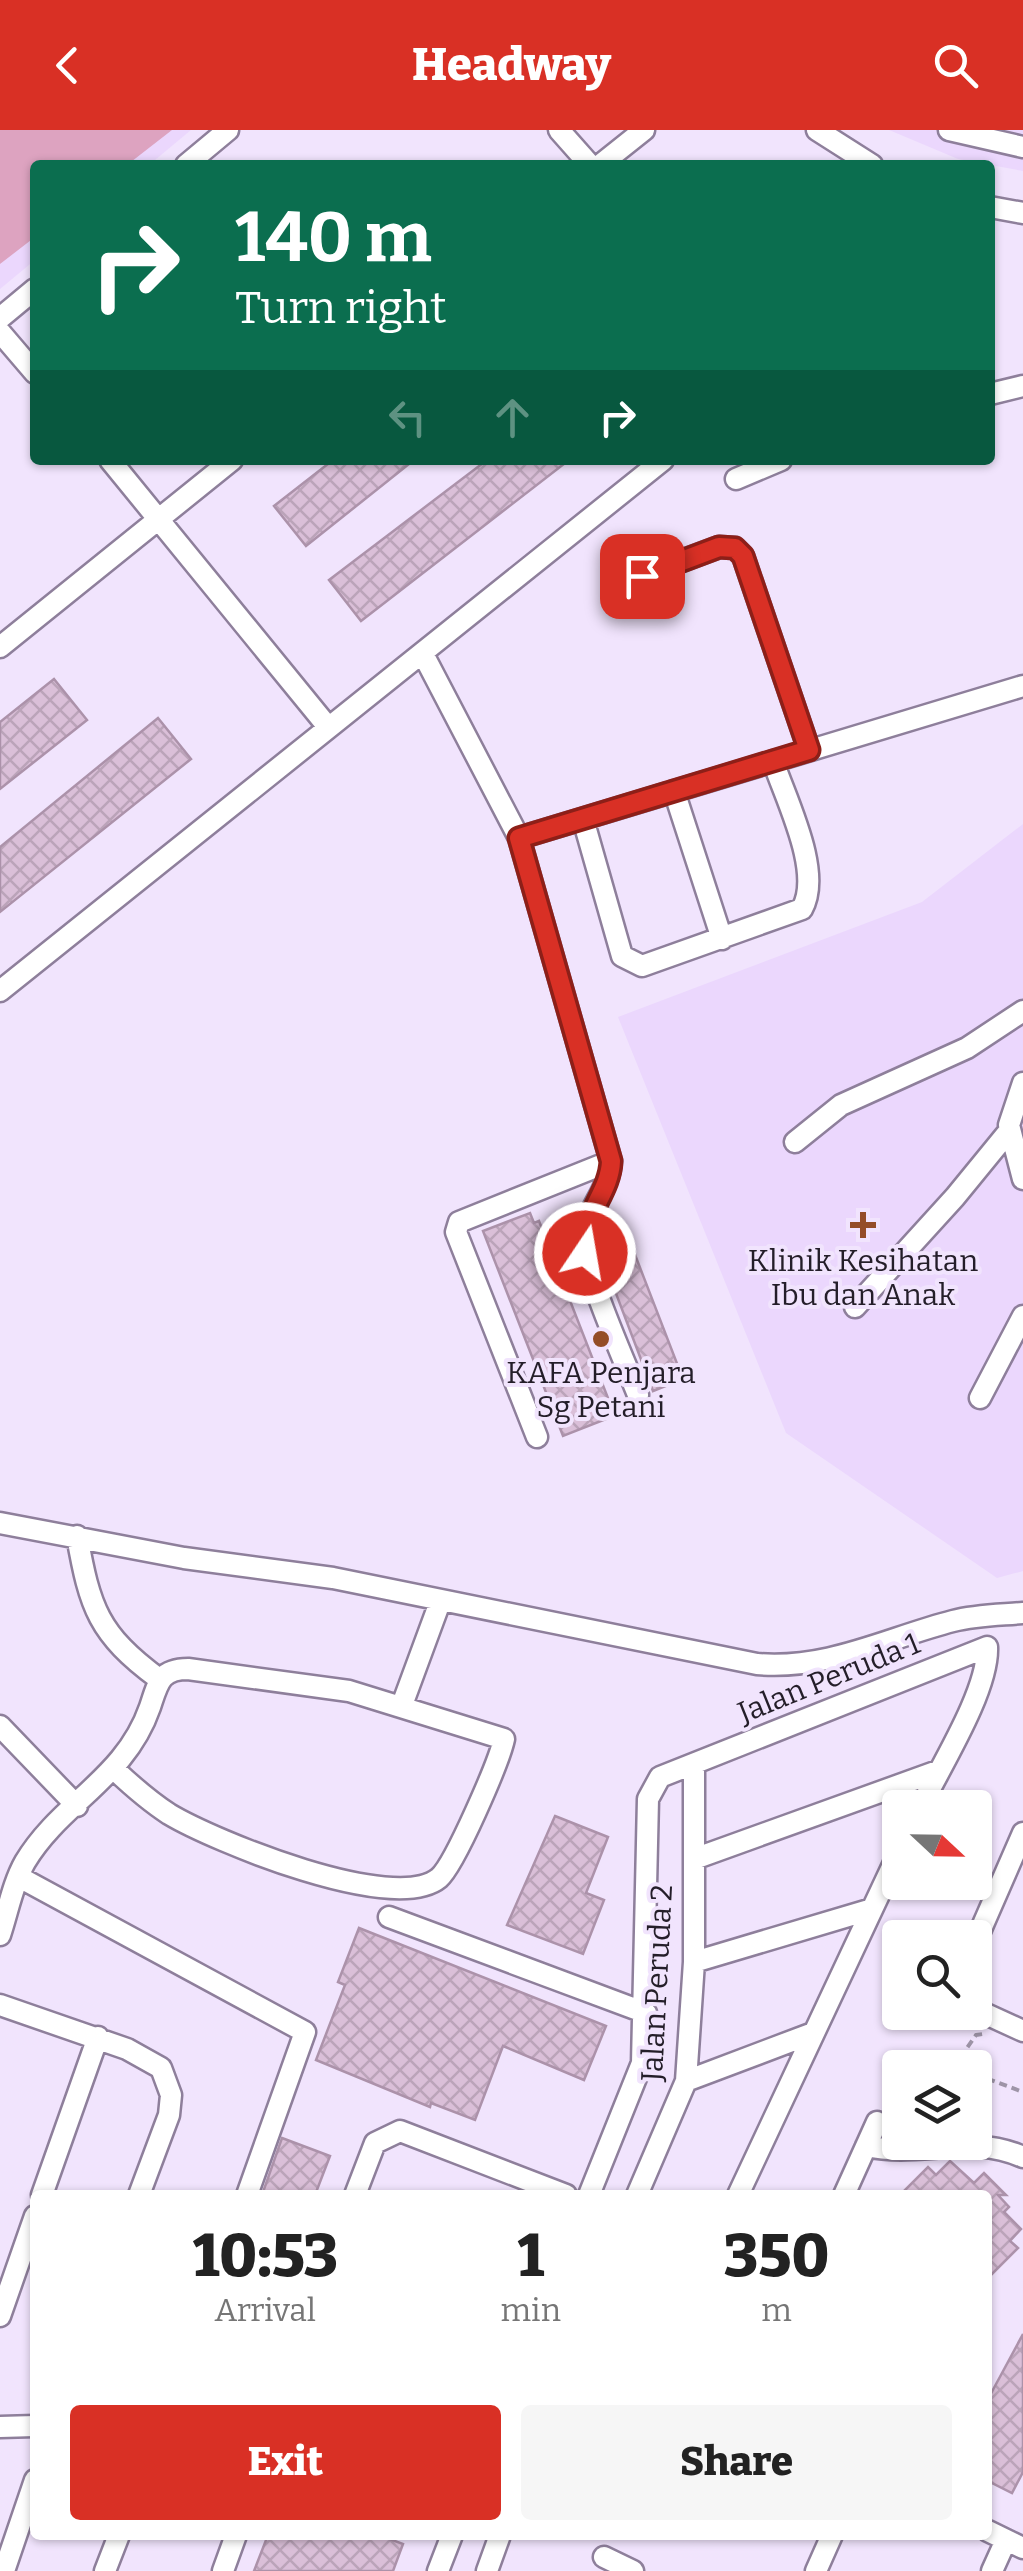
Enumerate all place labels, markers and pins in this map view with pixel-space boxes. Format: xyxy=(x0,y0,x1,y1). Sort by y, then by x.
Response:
pin xyxy=(600,534,685,619)
marker: Klinik Kesihatan Ibu dan Anak xyxy=(850,1212,876,1238)
place label: Klinik Kesihatan Ibu dan Anak xyxy=(748,1243,978,1313)
marker: KAFA Penjara Sg Petani xyxy=(590,1328,612,1350)
place label: KAFA Penjara Sg Petani xyxy=(506,1355,696,1425)

